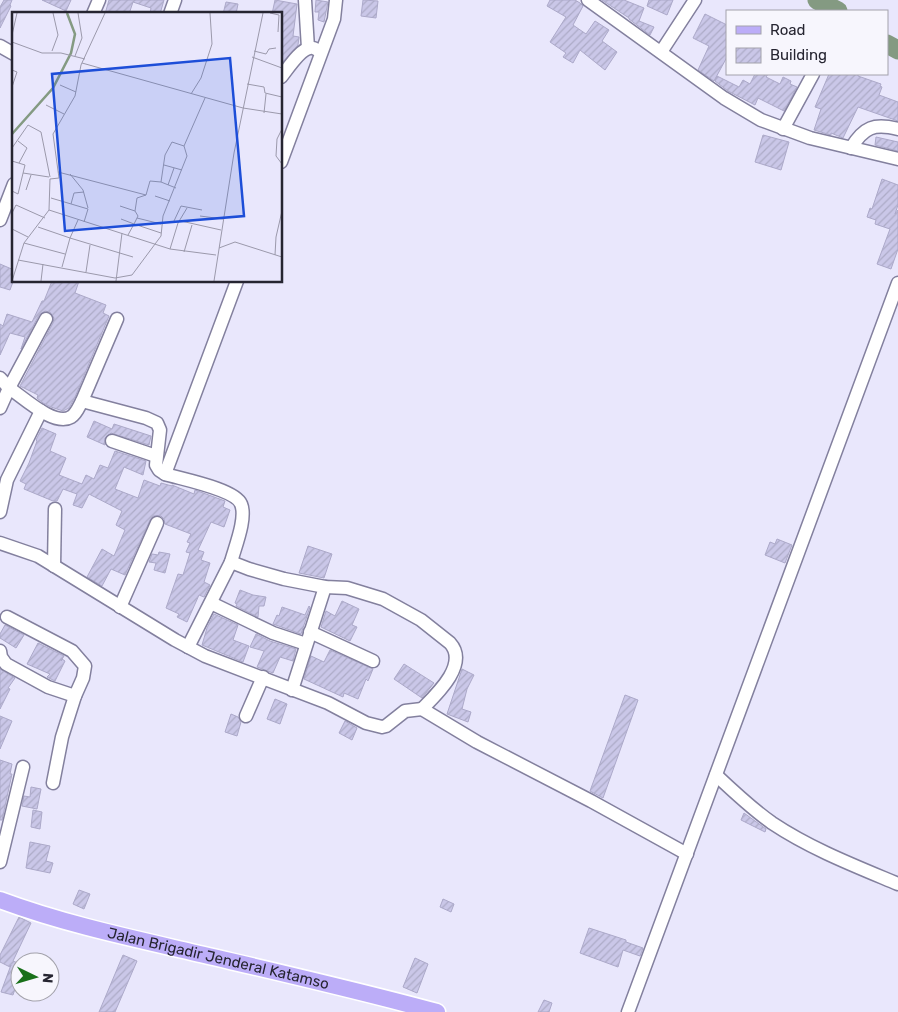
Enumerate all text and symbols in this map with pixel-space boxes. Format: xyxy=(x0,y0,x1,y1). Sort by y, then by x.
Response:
legend xyxy=(726,10,888,75)
inset map xyxy=(12,12,282,282)
text: Road xyxy=(770,21,806,39)
text: Building xyxy=(770,46,827,64)
street label: Jalan Brigadir Jenderal Katamso xyxy=(105,924,331,993)
north arrow xyxy=(10,952,60,1002)
text: N xyxy=(39,972,56,984)

